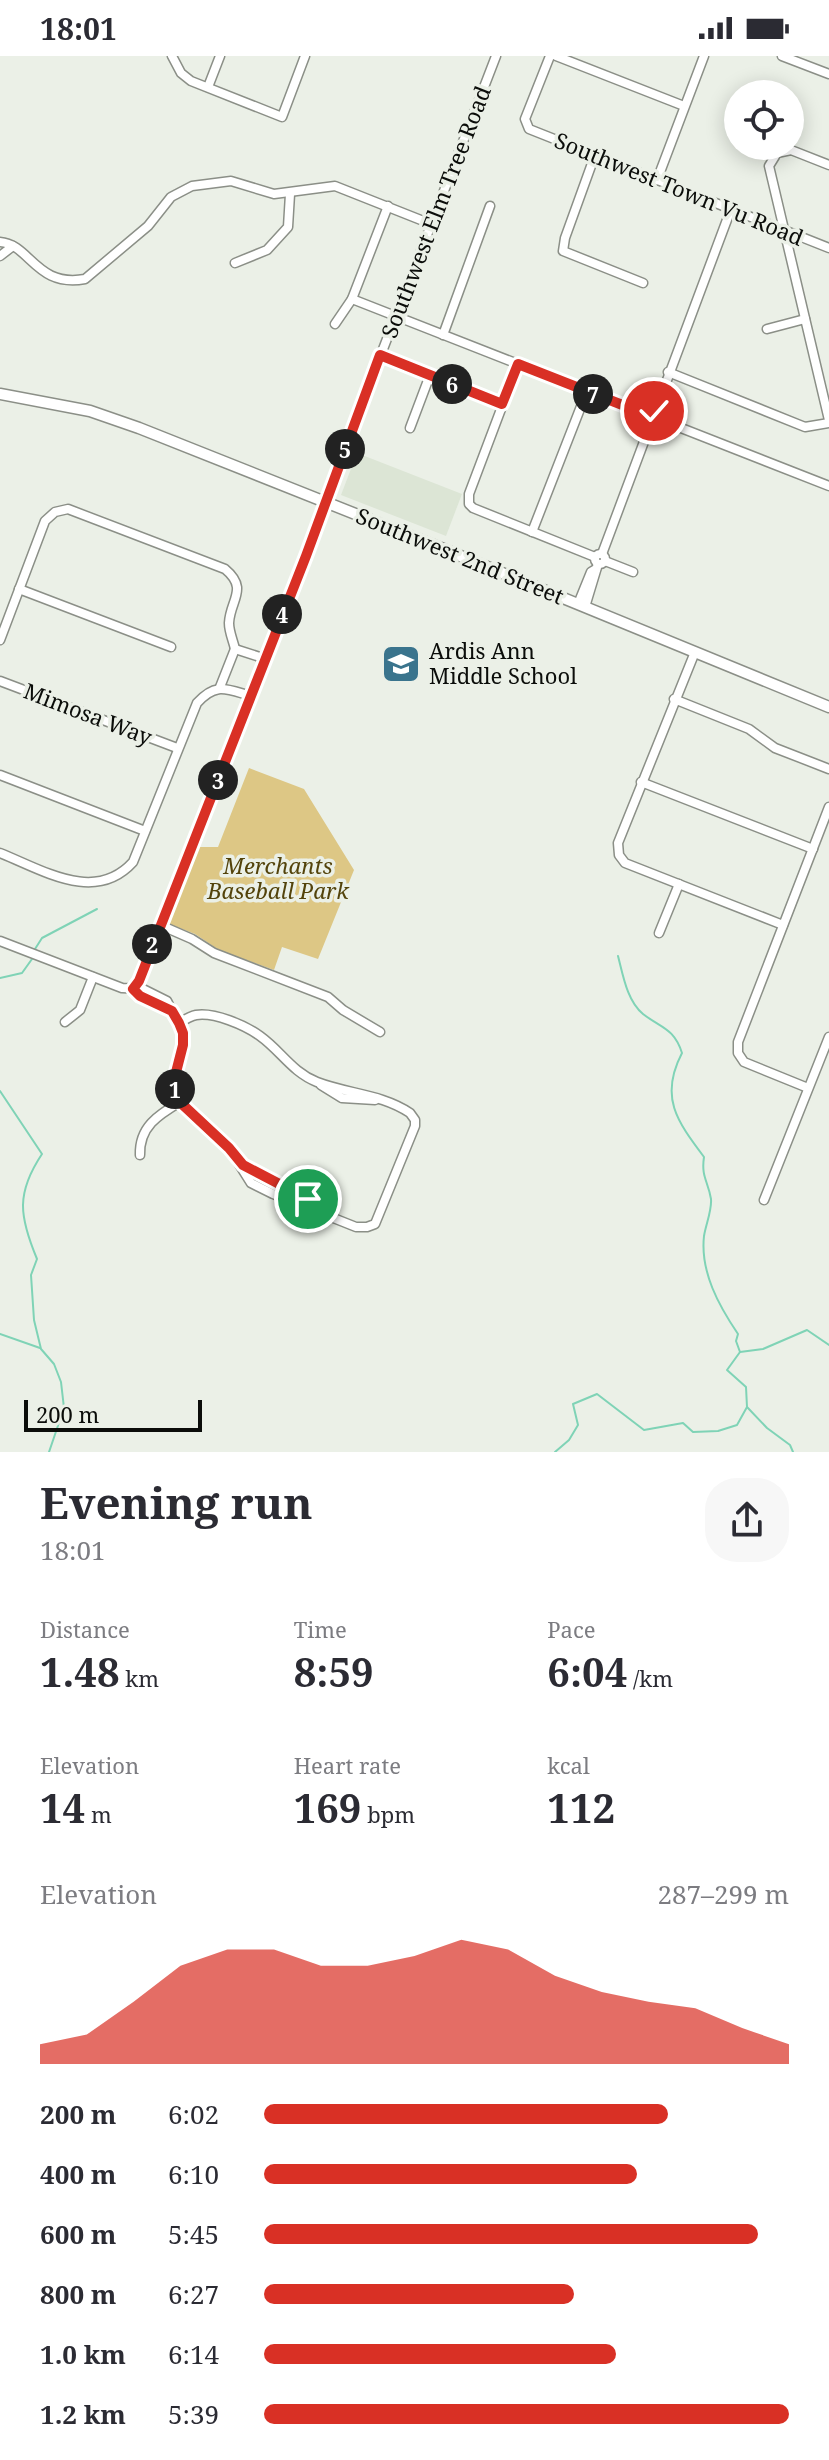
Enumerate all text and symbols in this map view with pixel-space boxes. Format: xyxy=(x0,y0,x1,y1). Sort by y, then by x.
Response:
text: 18:01 xyxy=(40,8,117,49)
map controls xyxy=(724,80,804,160)
button: locate xyxy=(724,80,804,160)
street label: Southwest Elm Tree Road xyxy=(373,81,497,342)
street label: Southwest Town Vu Road xyxy=(550,124,809,252)
pin: 6 xyxy=(432,364,472,404)
text: 6 xyxy=(446,369,458,399)
pin: 7 xyxy=(573,374,613,414)
pin xyxy=(620,377,688,445)
text: 7 xyxy=(587,379,599,409)
icon: check xyxy=(632,389,676,433)
pin: 5 xyxy=(325,429,365,469)
text: 5 xyxy=(339,434,351,464)
street label: Southwest 2nd Street xyxy=(352,500,569,611)
pin: 4 xyxy=(262,594,302,634)
text: 4 xyxy=(276,599,288,629)
place label: Ardis Ann Middle School xyxy=(429,635,577,690)
school or university icon: Ardis Ann Middle School xyxy=(380,643,422,685)
street label: Mimosa Way xyxy=(20,675,157,751)
pin: 3 xyxy=(198,760,238,800)
text: 3 xyxy=(212,765,224,795)
park label: Merchants Baseball Park xyxy=(206,850,350,905)
pin: 2 xyxy=(132,924,172,964)
text: 2 xyxy=(146,929,158,959)
pin: 1 xyxy=(155,1069,195,1109)
text: 1 xyxy=(169,1074,181,1104)
pin xyxy=(274,1165,342,1233)
icon: arrive xyxy=(286,1177,330,1221)
scale bar xyxy=(24,1396,202,1432)
text: 200 m xyxy=(36,1399,99,1429)
text: Evening run xyxy=(40,1472,313,1532)
button: share xyxy=(705,1478,789,1562)
text: 18:01 xyxy=(40,1532,106,1568)
text: Distance xyxy=(40,1614,130,1644)
text: Time xyxy=(294,1614,347,1644)
text: Pace xyxy=(547,1614,596,1644)
text: 1.48 xyxy=(40,1644,120,1699)
text: 8:59 xyxy=(294,1644,374,1699)
text: 6:04 xyxy=(547,1644,627,1699)
text: km xyxy=(120,1663,159,1693)
text: /km xyxy=(627,1663,673,1693)
text: Elevation xyxy=(40,1750,139,1780)
text: Heart rate xyxy=(294,1750,401,1780)
text: kcal xyxy=(547,1750,590,1780)
text: 14 xyxy=(40,1780,85,1835)
text: 169 xyxy=(294,1780,361,1835)
text: 112 xyxy=(547,1780,615,1835)
text: m xyxy=(85,1799,112,1829)
text: bpm xyxy=(361,1799,415,1829)
text: Elevation xyxy=(40,1876,157,1912)
text: 287–299 m xyxy=(657,1876,789,1912)
text: 200 m xyxy=(40,2096,116,2132)
text: 6:02 xyxy=(168,2096,219,2132)
text: 400 m xyxy=(40,2156,116,2192)
text: 6:10 xyxy=(168,2156,219,2192)
text: 600 m xyxy=(40,2216,116,2252)
text: 5:45 xyxy=(168,2216,219,2252)
text: 800 m xyxy=(40,2276,116,2312)
text: 6:27 xyxy=(168,2276,219,2312)
text: 1.0 km xyxy=(40,2336,126,2372)
text: 6:14 xyxy=(168,2336,219,2372)
text: 1.2 km xyxy=(40,2396,126,2432)
text: 5:39 xyxy=(168,2396,219,2432)

